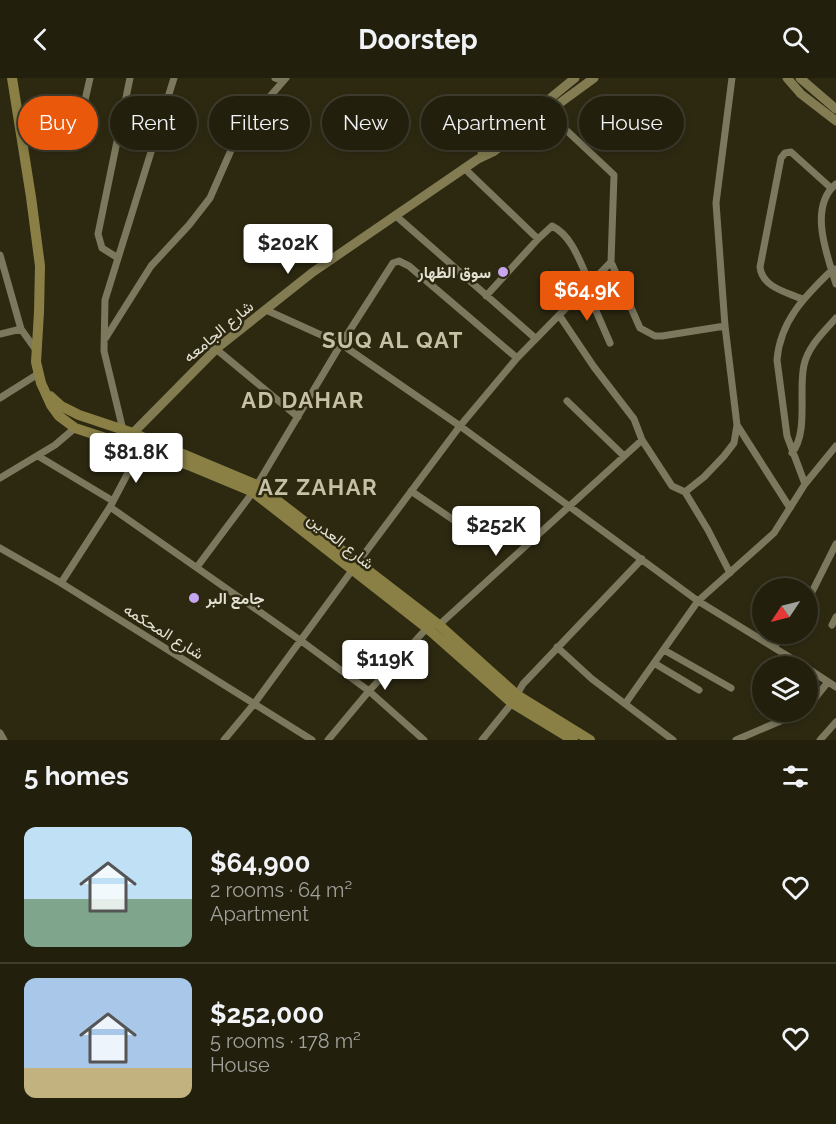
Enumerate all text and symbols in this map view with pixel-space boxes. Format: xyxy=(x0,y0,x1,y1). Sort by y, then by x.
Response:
icon: back xyxy=(24,23,57,56)
icon: search xyxy=(779,23,812,56)
text: Doorstep xyxy=(358,24,478,55)
chip: Buy xyxy=(18,96,98,150)
chip: Rent xyxy=(110,96,197,150)
chip: Filters xyxy=(209,96,310,150)
chip: New xyxy=(322,96,409,150)
chip: Apartment xyxy=(421,96,567,150)
chip: House xyxy=(579,96,684,150)
pin: $202K xyxy=(246,224,330,275)
text: $202K xyxy=(258,231,318,255)
place label: سوق الظهار xyxy=(417,263,491,283)
marker: سوق الظهار xyxy=(496,265,510,279)
pin: $64.9K xyxy=(538,271,636,322)
text: $64.9K xyxy=(554,278,620,302)
street label: شارع الجامعه xyxy=(179,297,259,368)
district label: SUQ AL QAT xyxy=(322,327,464,353)
district label: AD DAHAR xyxy=(241,387,365,413)
pin: $81.8K xyxy=(87,433,185,484)
text: $81.8K xyxy=(104,440,168,464)
district label: AZ ZAHAR xyxy=(258,474,378,500)
pin: $252K xyxy=(454,506,538,557)
street label: شارع العدين xyxy=(302,509,378,575)
text: $252K xyxy=(466,513,526,537)
north arrow xyxy=(752,578,818,644)
map controls xyxy=(752,578,818,722)
place label: جامع البر xyxy=(205,589,265,610)
marker: جامع البر xyxy=(187,591,201,605)
street label: شارع المحكمه xyxy=(119,599,207,665)
pin: $119K xyxy=(343,640,427,691)
text: $119K xyxy=(356,647,414,671)
button: layers xyxy=(752,656,818,722)
icon: filters xyxy=(779,760,812,793)
text: 5 homes xyxy=(24,761,129,791)
text: $64,900 xyxy=(210,848,310,878)
icon: home xyxy=(72,851,144,923)
icon: heart xyxy=(779,871,812,904)
text: 2 rooms · 64 m² xyxy=(210,878,352,902)
text: Apartment xyxy=(210,902,309,926)
text: $252,000 xyxy=(210,999,324,1029)
icon: home xyxy=(72,1002,144,1074)
icon: heart xyxy=(779,1022,812,1055)
text: 5 rooms · 178 m² xyxy=(210,1029,361,1053)
text: House xyxy=(210,1053,270,1077)

